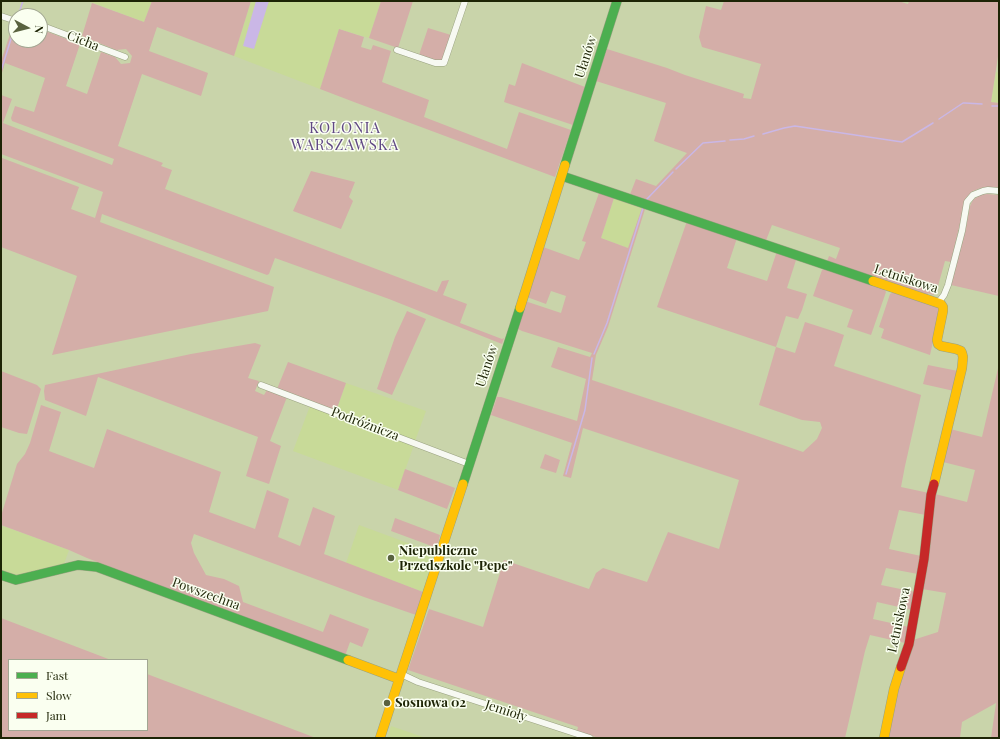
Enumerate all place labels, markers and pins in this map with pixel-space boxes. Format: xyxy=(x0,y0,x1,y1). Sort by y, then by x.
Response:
place label: Niepubliczne Przedszkole "Pepe" xyxy=(399,543,513,574)
marker: Niepubliczne Przedszkole "Pepe" xyxy=(386,553,396,563)
place label: Sosnowa 02 xyxy=(395,695,466,711)
marker: Sosnowa 02 xyxy=(382,698,392,708)

